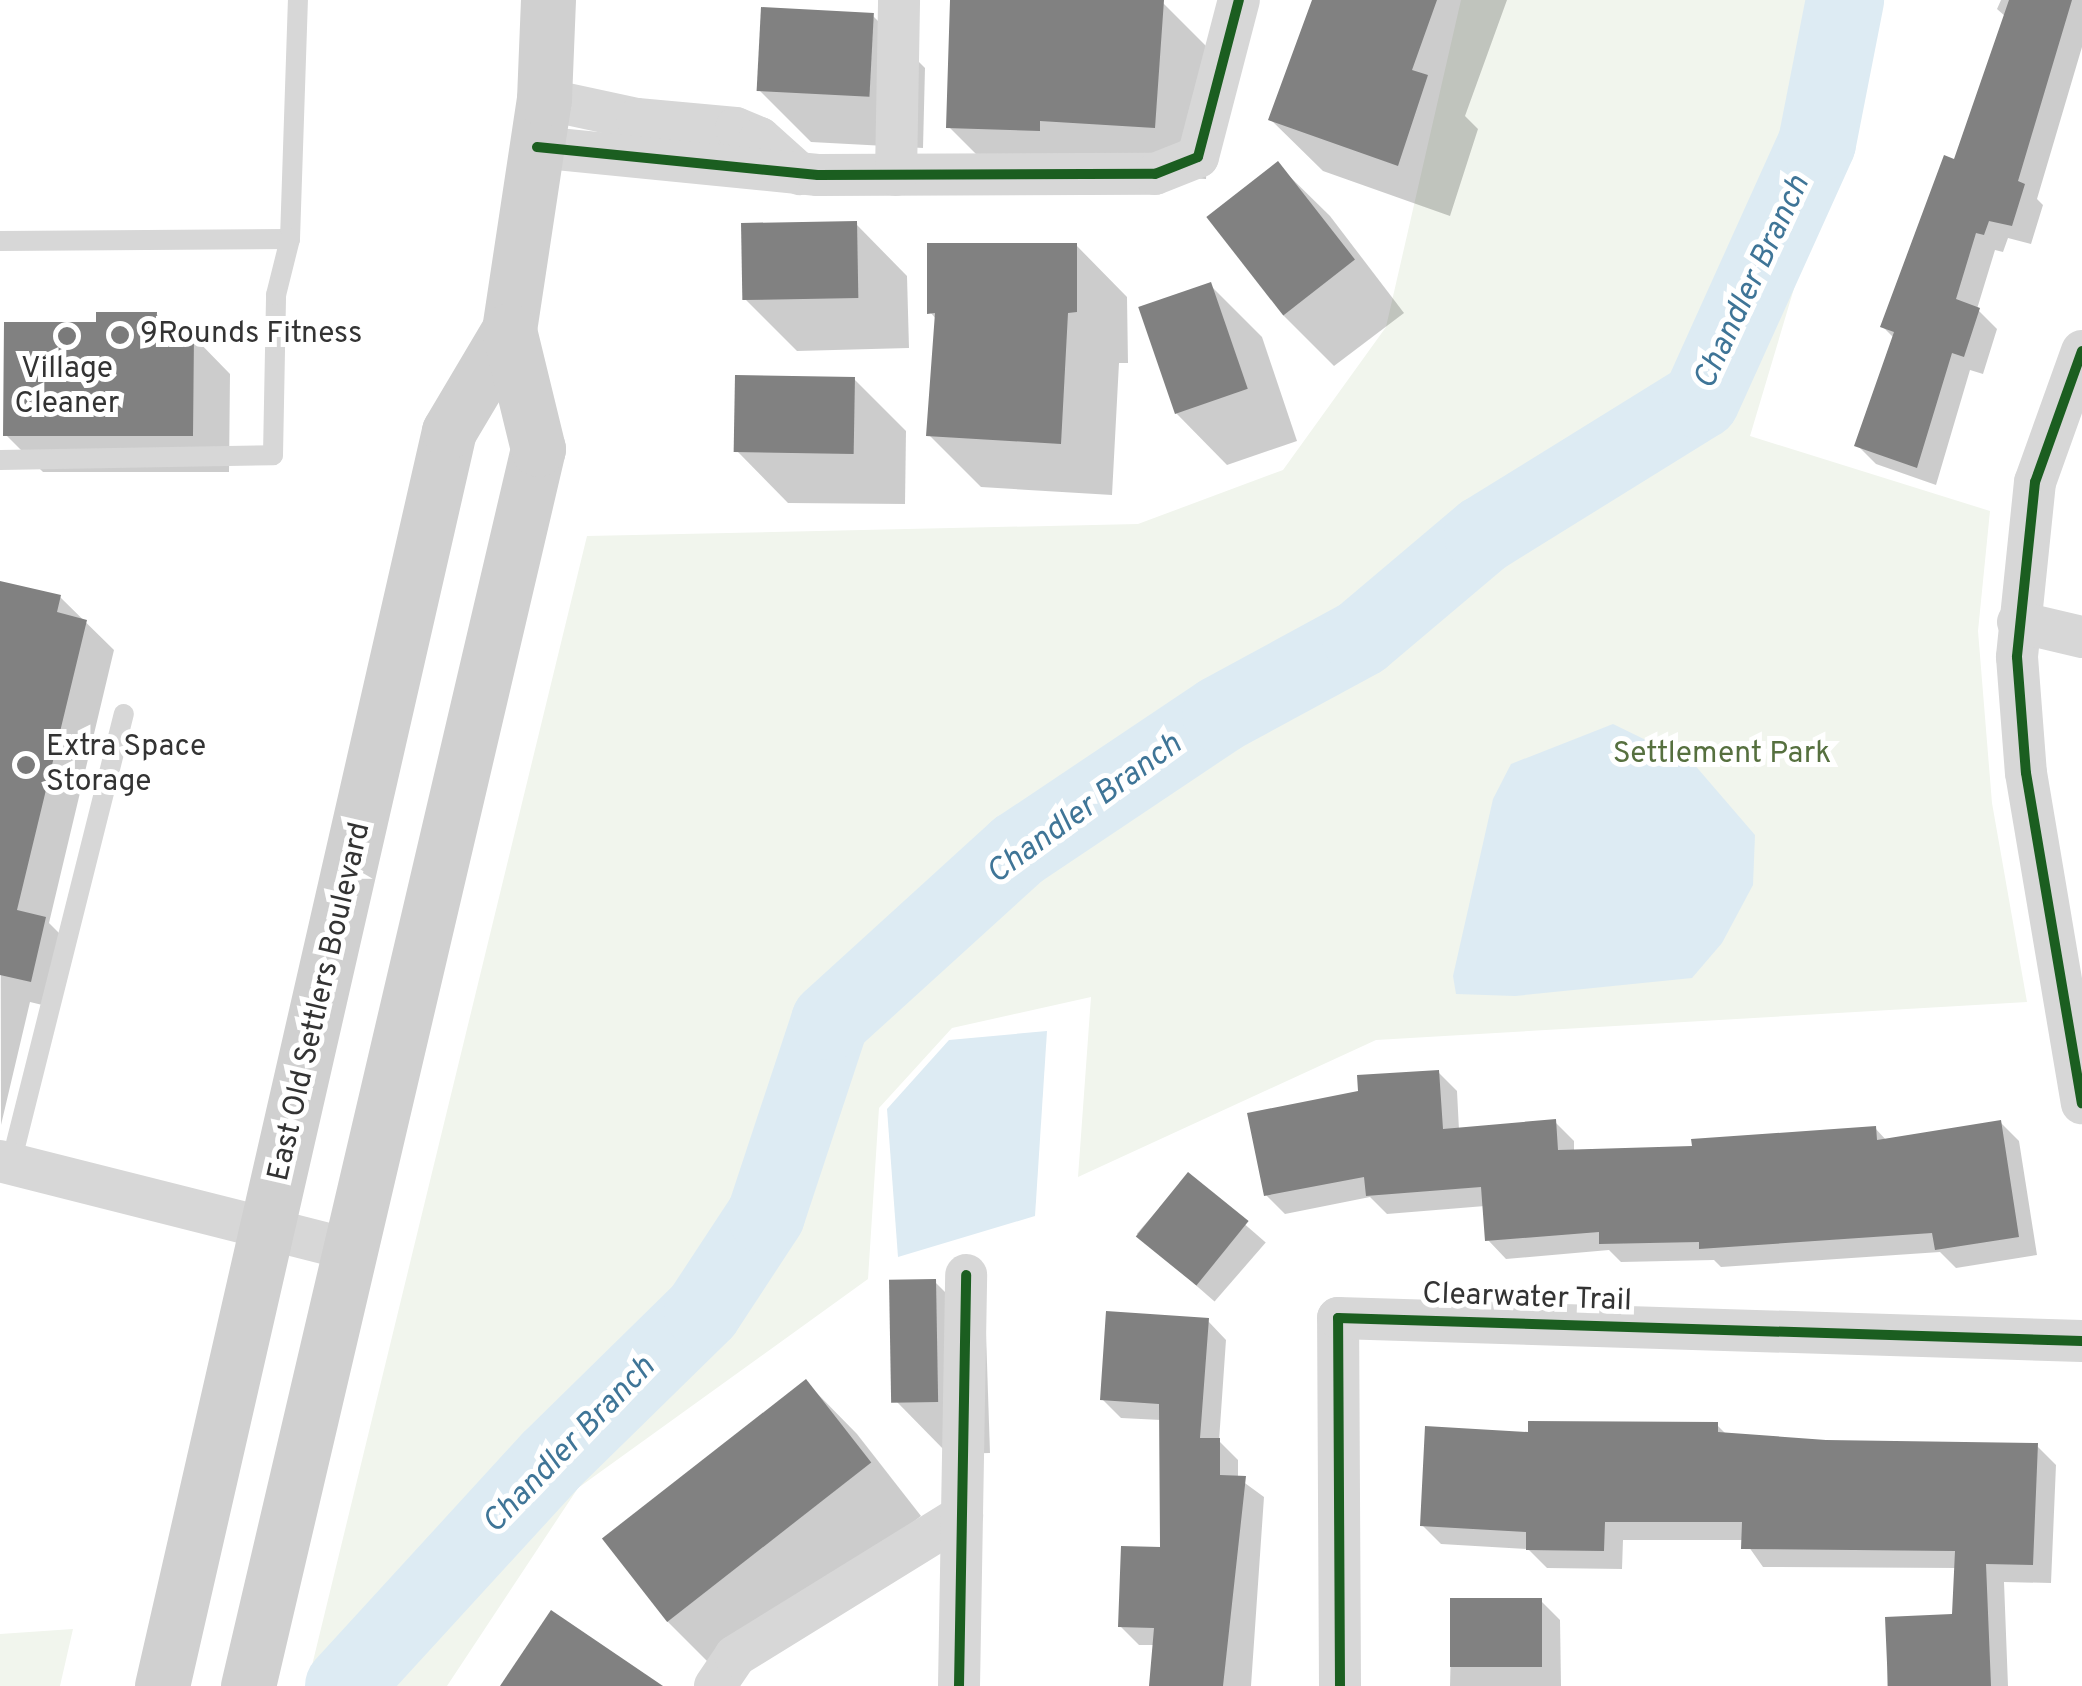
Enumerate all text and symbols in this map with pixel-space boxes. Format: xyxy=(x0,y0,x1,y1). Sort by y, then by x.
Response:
water label: Chandler Branch xyxy=(1687,170,1819,396)
place label: 9Rounds Fitness xyxy=(140,317,362,353)
marker: 9Rounds Fitness xyxy=(109,324,131,346)
marker: Village Cleaner xyxy=(56,325,78,347)
place label: Village Cleaner xyxy=(15,352,119,422)
water label: Chandler Branch xyxy=(980,726,1190,894)
place label: Extra Space Storage xyxy=(46,730,206,800)
park label: Settlement Park xyxy=(1613,737,1831,773)
marker: Extra Space Storage xyxy=(15,754,37,776)
street label: East Old Settlers Boulevard xyxy=(262,819,380,1185)
street label: Clearwater Trail xyxy=(1421,1277,1633,1321)
water label: Chandler Branch xyxy=(476,1349,664,1543)

